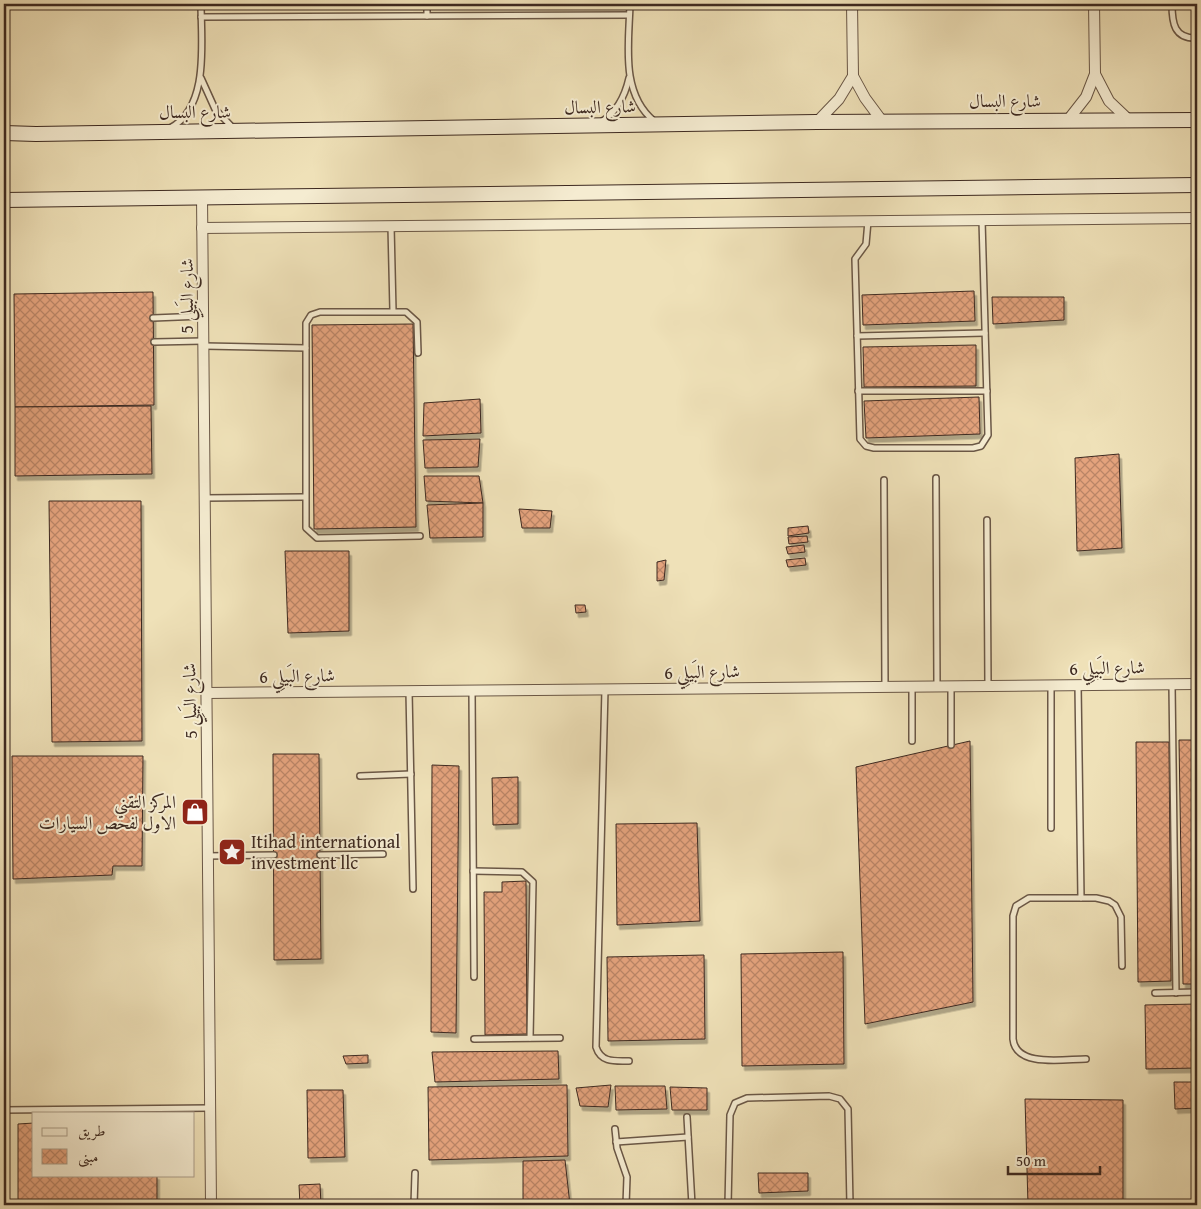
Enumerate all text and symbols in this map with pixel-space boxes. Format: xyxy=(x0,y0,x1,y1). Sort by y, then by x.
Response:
street label: شارع البسال xyxy=(969,87,1041,116)
street label: شارع البسال xyxy=(564,92,636,123)
street label: شارع البسال xyxy=(159,98,231,127)
street label: شارع البَيلِي 5 xyxy=(173,258,204,334)
street label: شارع البَيلِي 6 xyxy=(1069,653,1145,686)
street label: شارع البَيلِي 6 xyxy=(664,657,740,690)
street label: شارع البَيلِي 6 xyxy=(259,661,335,694)
street label: شارع البَيلِي 5 xyxy=(175,663,208,739)
place label: المركز التقني الاول لفحص السيارات xyxy=(39,788,176,836)
shop icon: المركز التقني الاول لفحص السيارات xyxy=(180,797,210,827)
place label: Itihad international investment llc xyxy=(251,828,400,876)
place icon: Itihad international investment llc xyxy=(217,837,247,867)
legend xyxy=(32,1112,195,1176)
text: طريق xyxy=(78,1120,105,1141)
scale bar xyxy=(1008,1144,1101,1176)
text: مبنى xyxy=(78,1146,98,1168)
text: 50 m xyxy=(1016,1150,1047,1171)

